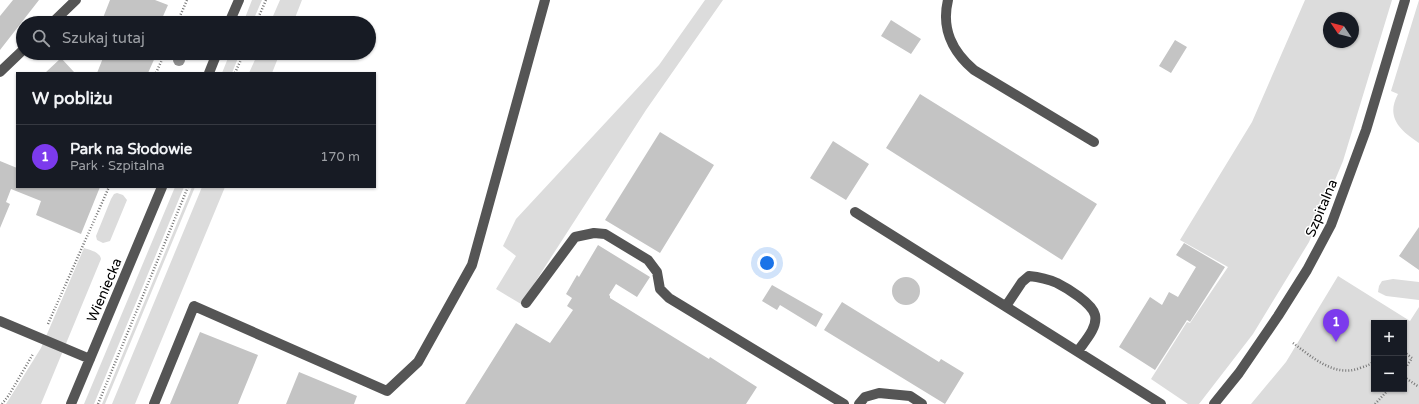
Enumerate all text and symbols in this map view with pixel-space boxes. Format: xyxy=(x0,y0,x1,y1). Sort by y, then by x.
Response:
north arrow xyxy=(1323,12,1359,48)
search box xyxy=(16,16,376,60)
icon: search xyxy=(30,27,52,49)
text: Szukaj tutaj xyxy=(62,29,145,47)
text: W pobliżu xyxy=(32,88,113,109)
text: Park na Słodowie xyxy=(70,140,192,158)
text: 1 xyxy=(41,149,49,165)
text: 170 m xyxy=(320,149,360,165)
text: Park · Szpitalna xyxy=(70,158,165,174)
street label: Szpitalna xyxy=(1302,177,1341,240)
your location xyxy=(757,253,777,273)
street label: Wieniecka xyxy=(83,255,126,325)
pin: 1 xyxy=(1323,309,1349,342)
map controls xyxy=(1371,320,1407,392)
button: + xyxy=(1371,320,1407,356)
button: − xyxy=(1371,356,1407,392)

